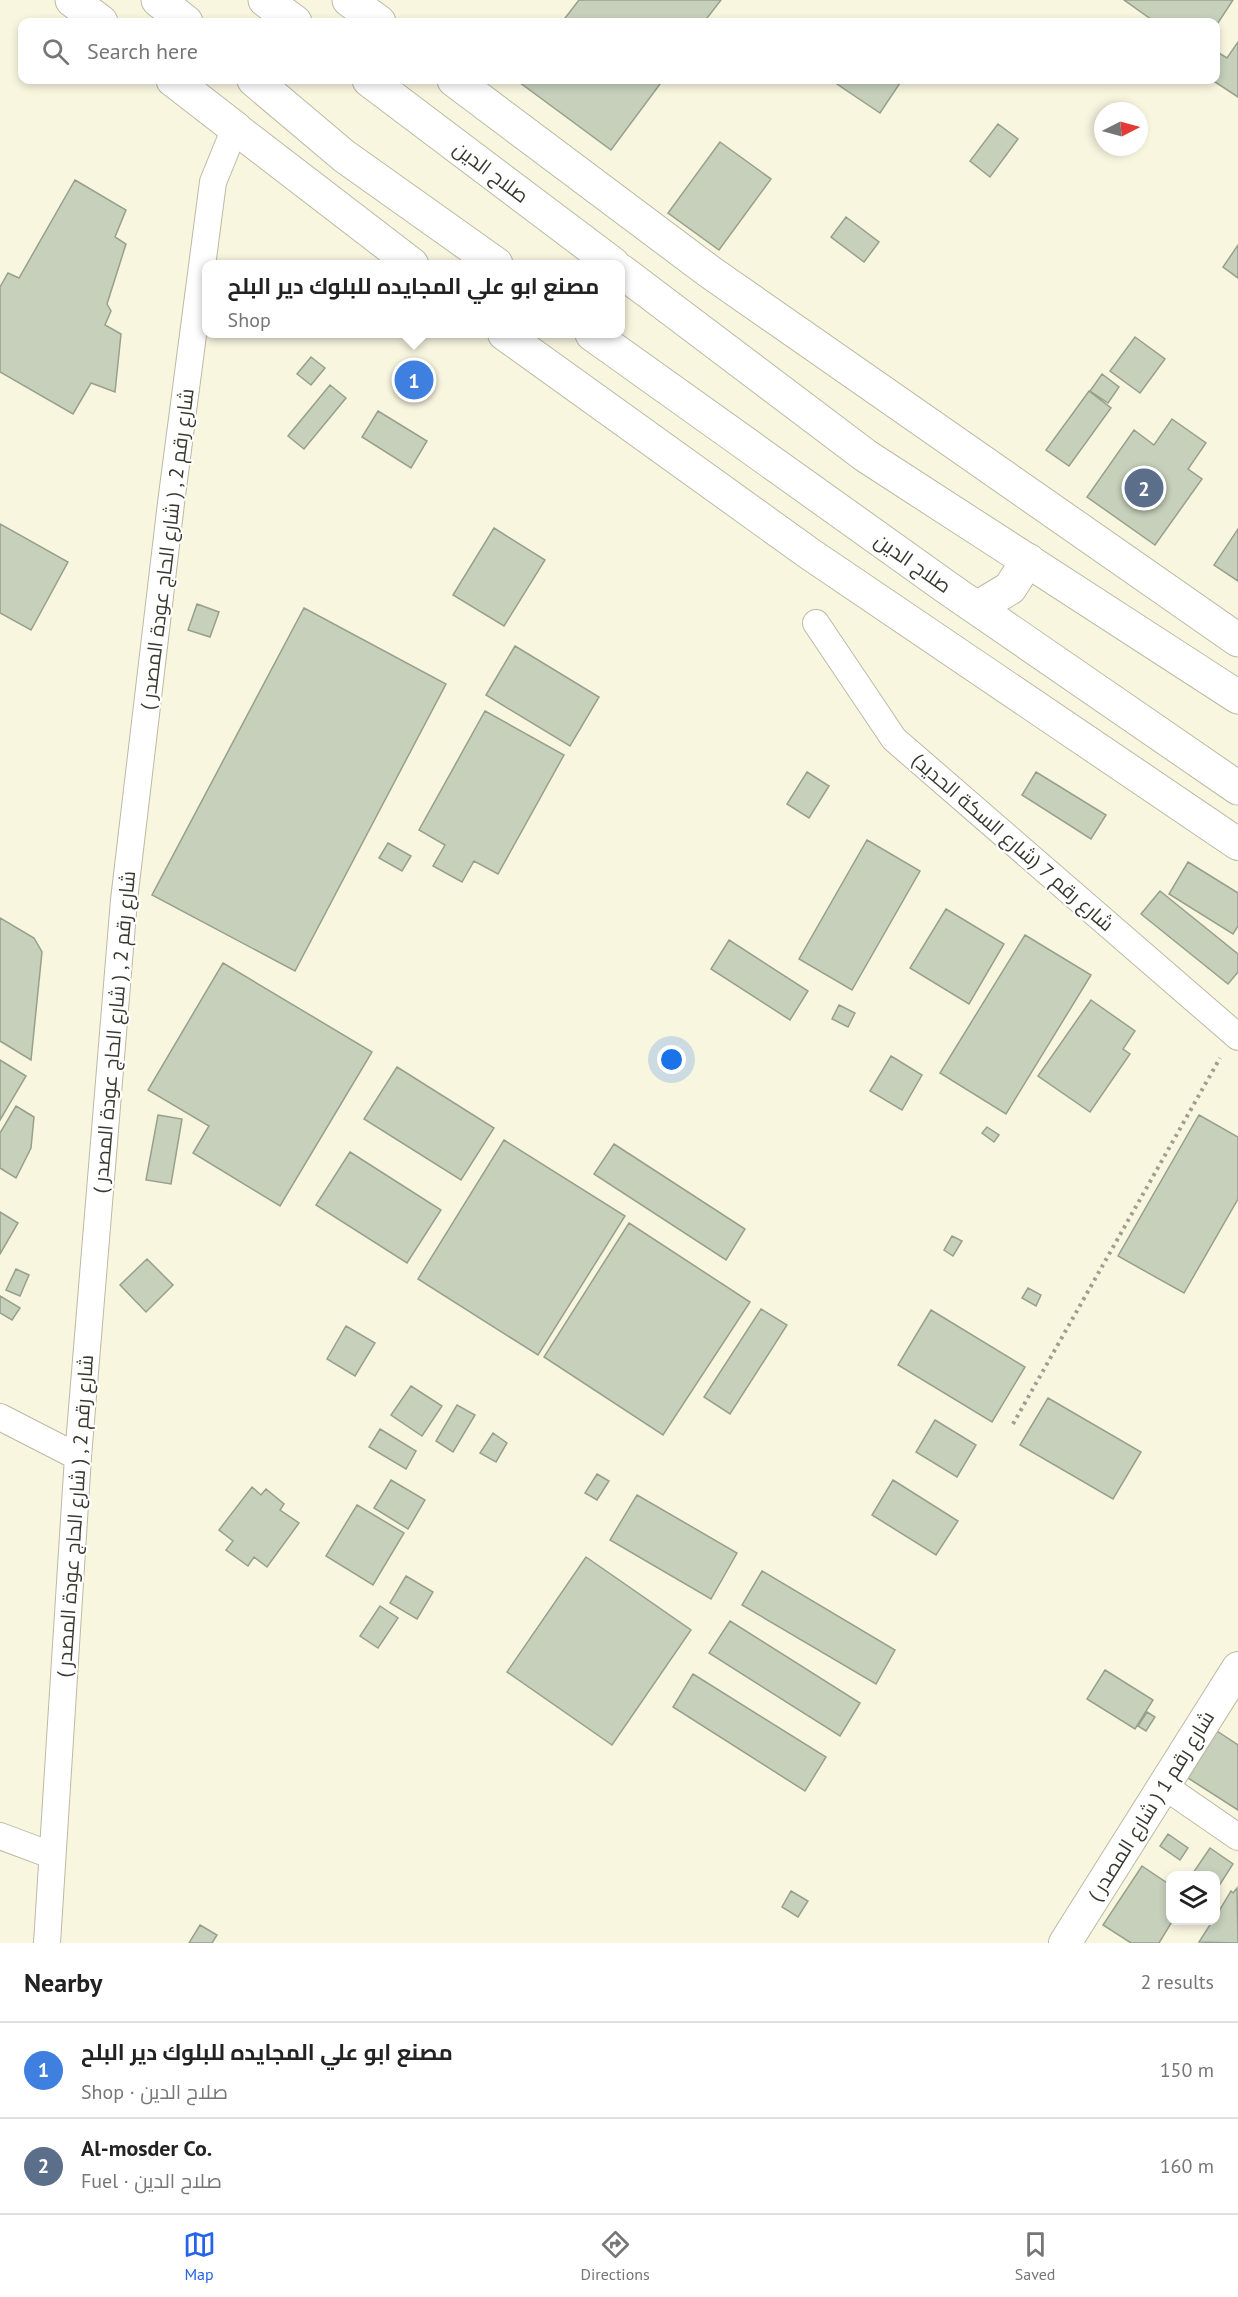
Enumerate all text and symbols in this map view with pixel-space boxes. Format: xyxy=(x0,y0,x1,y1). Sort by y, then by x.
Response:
search box xyxy=(18,18,1220,84)
icon: search xyxy=(39,35,72,68)
text: Search here xyxy=(87,37,198,65)
north arrow xyxy=(1094,102,1148,156)
street label: صلاح الدين xyxy=(448,135,534,210)
popup xyxy=(202,260,625,338)
text: مصنع ابو علي المجايده للبلوك دير البلح xyxy=(228,272,599,300)
text: Shop xyxy=(228,307,271,333)
pin: 1 xyxy=(394,358,434,403)
street label: شارع رقم 2 , ( شارع الحاج عودة المصدر ) xyxy=(134,387,201,711)
pin: 2 xyxy=(1124,466,1164,510)
street label: صلاح الدين xyxy=(869,527,956,600)
street label: شارع رقم 7 (شارع السكة الحديد) xyxy=(906,747,1119,938)
street label: شارع رقم 2 , ( شارع الحاج عودة المصدر ) xyxy=(87,870,142,1194)
your location xyxy=(657,1045,686,1074)
street label: شارع رقم 2 , ( شارع الحاج عودة المصدر ) xyxy=(51,1354,100,1678)
street label: شارع رقم 1 ( شارع المصدر ) xyxy=(1082,1706,1221,1907)
map controls xyxy=(1166,1871,1220,1925)
button: layers xyxy=(1166,1871,1220,1925)
text: Nearby xyxy=(24,1966,102,1999)
text: 2 results xyxy=(1141,1969,1214,1995)
text: مصنع ابو علي المجايده للبلوك دير البلح xyxy=(81,2038,453,2066)
text: 1 xyxy=(38,2057,49,2083)
text: 150 m xyxy=(1160,2057,1214,2083)
text: Shop · صلاح الدين xyxy=(81,2079,228,2105)
text: Al-mosder Co. xyxy=(81,2134,212,2162)
text: 2 xyxy=(38,2153,49,2179)
text: 160 m xyxy=(1160,2153,1214,2179)
text: Fuel · صلاح الدين xyxy=(81,2168,222,2194)
tab: Map xyxy=(183,2228,216,2284)
tab: Directions xyxy=(581,2228,650,2284)
tab: Saved xyxy=(1015,2228,1055,2284)

